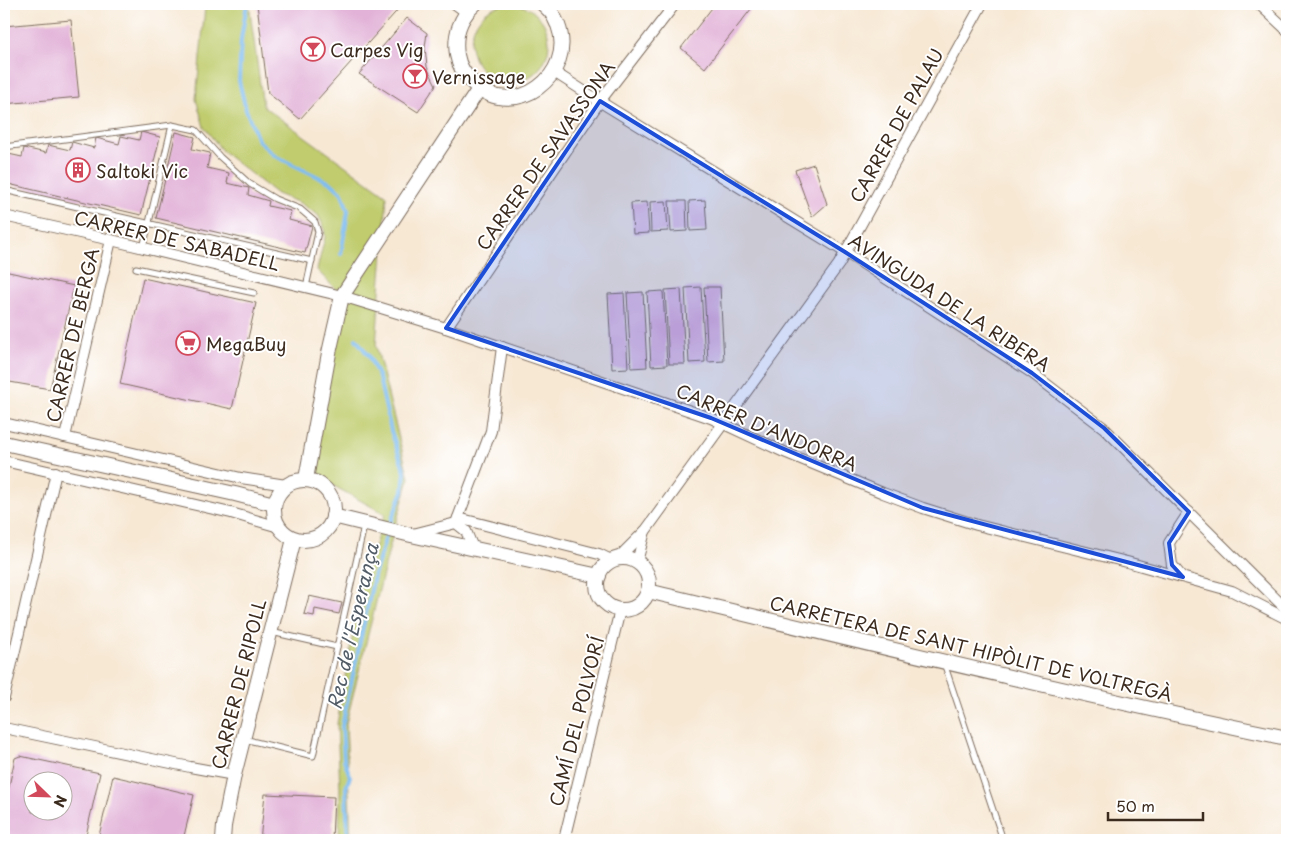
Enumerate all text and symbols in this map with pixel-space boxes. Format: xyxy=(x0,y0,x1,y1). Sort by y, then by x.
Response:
bar icon: Carpes Vig xyxy=(300,36,326,62)
place label: Carpes Vig xyxy=(330,36,424,63)
street label: CARRER DE PALAU xyxy=(842,43,950,207)
street label: CARRER DE SAVASSONA xyxy=(469,55,621,255)
bar icon: Vernissage xyxy=(402,63,428,89)
place label: Vernissage xyxy=(432,63,525,90)
building icon: Saltoki Vic xyxy=(65,157,91,183)
place label: Saltoki Vic xyxy=(96,157,188,184)
street label: CARRER DE SABADELL xyxy=(72,203,282,277)
street label: AVINGUDA DE LA RIBERA xyxy=(844,226,1056,378)
street label: CARRER DE BERGA xyxy=(39,245,105,425)
supermarket icon: MegaBuy xyxy=(175,330,201,356)
place label: MegaBuy xyxy=(206,330,286,357)
street label: CARRER D'ANDORRA xyxy=(672,377,862,478)
water label: Rec de l'Esperança xyxy=(319,539,385,712)
street label: CARRETERA DE SANT HIPÒLIT DE VOLTREGÀ xyxy=(767,588,1175,708)
street label: CARRER DE RIPOLL xyxy=(204,596,272,772)
street label: CAMÍ DEL POLVORÍ xyxy=(542,633,610,809)
north arrow xyxy=(22,772,72,822)
scale bar xyxy=(1108,789,1204,821)
text: N xyxy=(49,792,72,810)
text: 50 m xyxy=(1116,794,1155,817)

